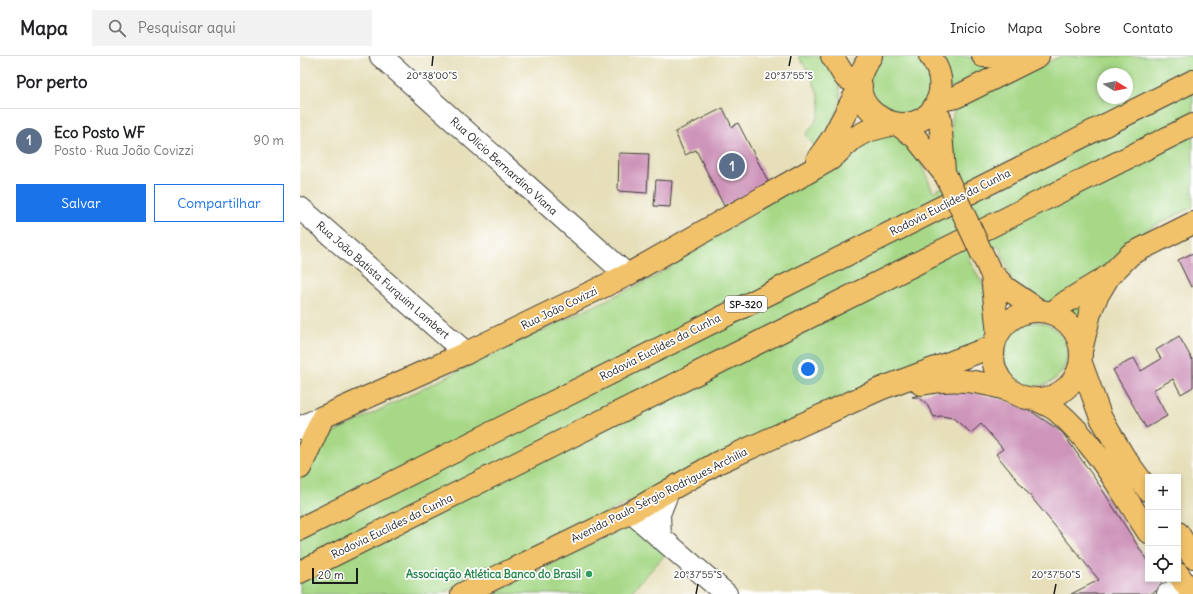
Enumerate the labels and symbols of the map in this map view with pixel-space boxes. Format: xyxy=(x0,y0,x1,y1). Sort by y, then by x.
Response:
north arrow xyxy=(1097,68,1133,104)
text: 20°38'00"S xyxy=(407,69,458,82)
text: 20°37'55"S xyxy=(765,69,814,82)
street label: Rua Olicio Bernardino Viana xyxy=(447,114,561,218)
pin: 1 xyxy=(719,151,745,181)
street label: Rodovia Euclides da Cunha xyxy=(887,165,1013,239)
street label: Rua João Batista Furquim Lambert xyxy=(313,218,453,342)
street label: Rua João Covizzi xyxy=(519,283,599,333)
road number: SP-320 xyxy=(725,296,767,312)
street label: Rodovia Euclides da Cunha xyxy=(597,310,723,384)
your location xyxy=(798,359,818,379)
street label: Avenida Paulo Sérgio Rodrigues Archilia xyxy=(568,444,750,546)
street label: Rodovia Euclides da Cunha xyxy=(329,490,455,562)
scale bar xyxy=(312,566,358,585)
place label: Associação Atlética Banco do Brasil xyxy=(406,567,581,582)
text: 20°37'55"S xyxy=(674,568,723,581)
text: 20°37'50"S xyxy=(1031,568,1081,581)
marker: Associação Atlética Banco do Brasil xyxy=(584,569,594,579)

